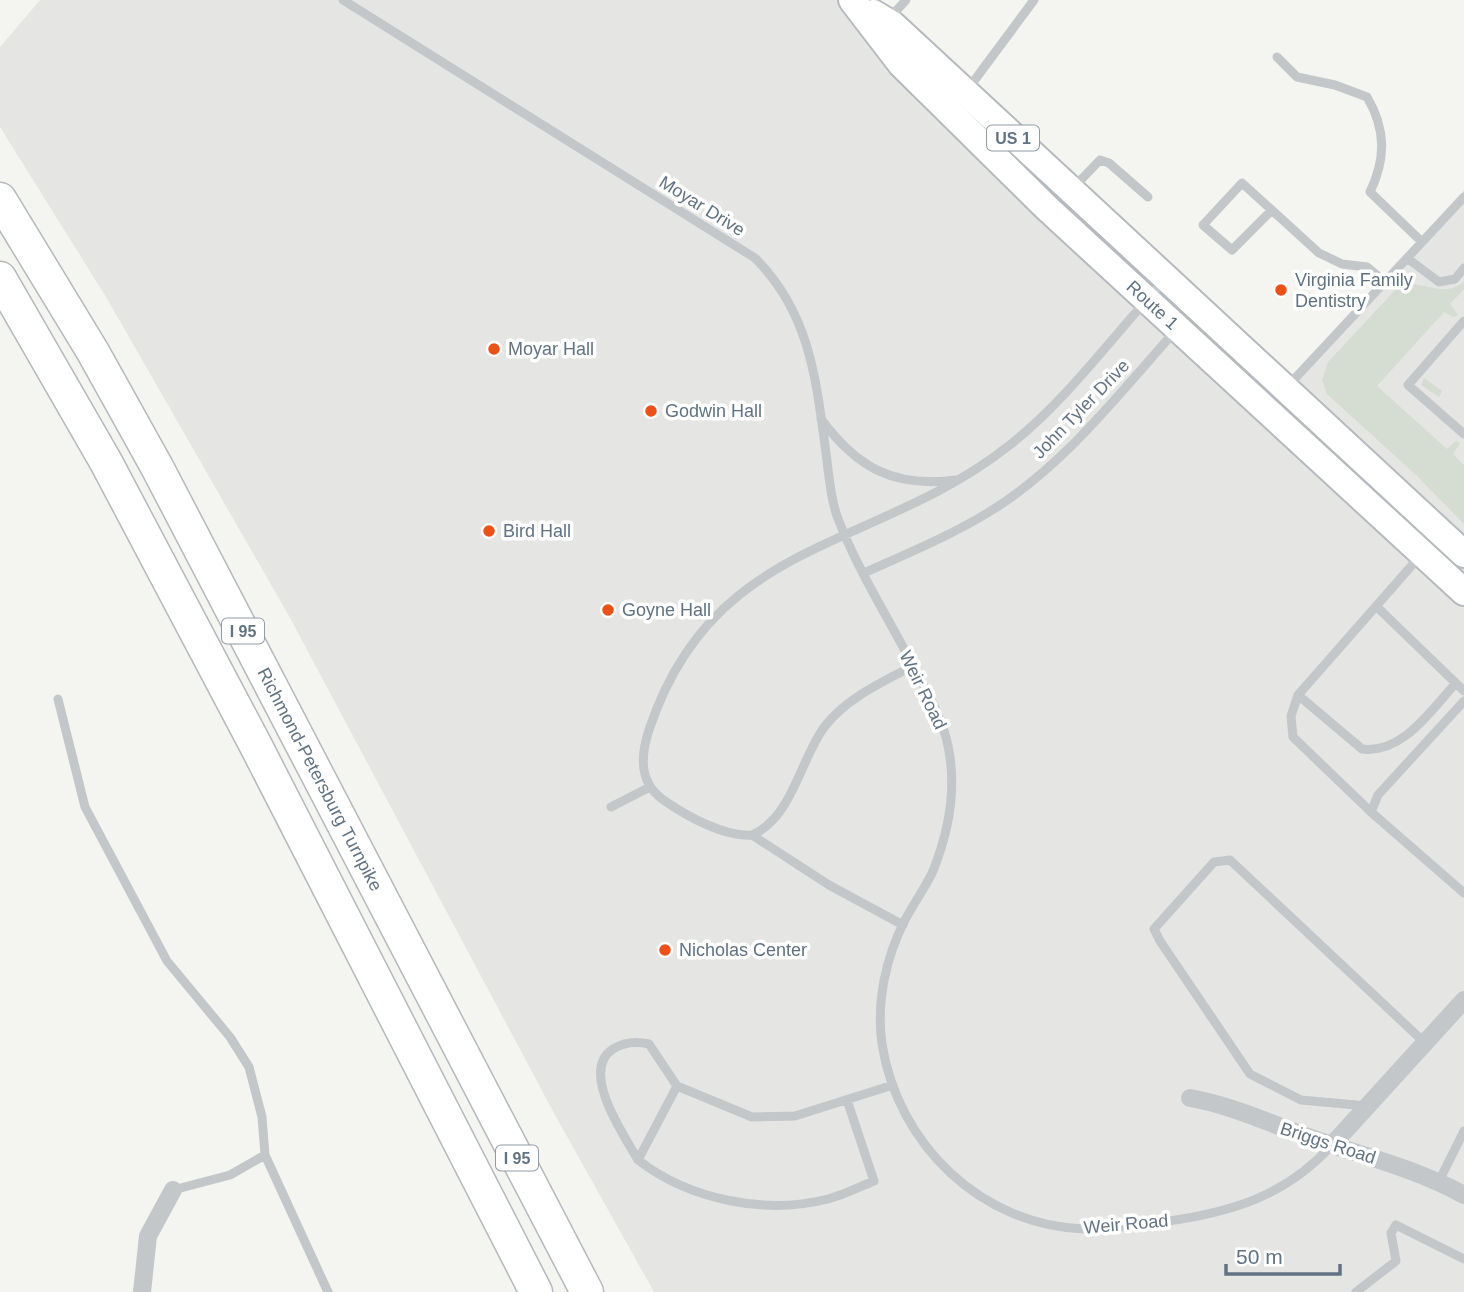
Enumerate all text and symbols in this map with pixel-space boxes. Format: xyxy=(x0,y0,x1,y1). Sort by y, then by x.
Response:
road number: US 1 xyxy=(987,126,1039,150)
street label: Moyar Drive xyxy=(656,172,748,240)
place label: Virginia Family Dentistry xyxy=(1295,270,1413,311)
street label: Route 1 xyxy=(1122,276,1182,334)
marker: Virginia Family Dentistry xyxy=(1273,282,1289,298)
place label: Moyar Hall xyxy=(508,339,594,359)
marker: Moyar Hall xyxy=(486,341,502,357)
street label: John Tyler Drive xyxy=(1029,355,1133,463)
place label: Godwin Hall xyxy=(665,401,762,421)
marker: Godwin Hall xyxy=(643,403,659,419)
place label: Bird Hall xyxy=(503,521,571,541)
marker: Bird Hall xyxy=(481,523,497,539)
place label: Goyne Hall xyxy=(622,600,711,620)
marker: Goyne Hall xyxy=(600,602,616,618)
road number: I 95 xyxy=(222,618,264,644)
street label: Weir Road xyxy=(895,648,951,732)
street label: Richmond-Petersburg Turnpike xyxy=(253,664,386,895)
place label: Nicholas Center xyxy=(679,940,807,960)
marker: Nicholas Center xyxy=(657,942,673,958)
street label: Briggs Road xyxy=(1278,1118,1378,1168)
road number: I 95 xyxy=(496,1146,538,1170)
street label: Weir Road xyxy=(1083,1210,1169,1238)
scale bar xyxy=(1226,1232,1340,1276)
text: 50 m xyxy=(1236,1245,1283,1268)

